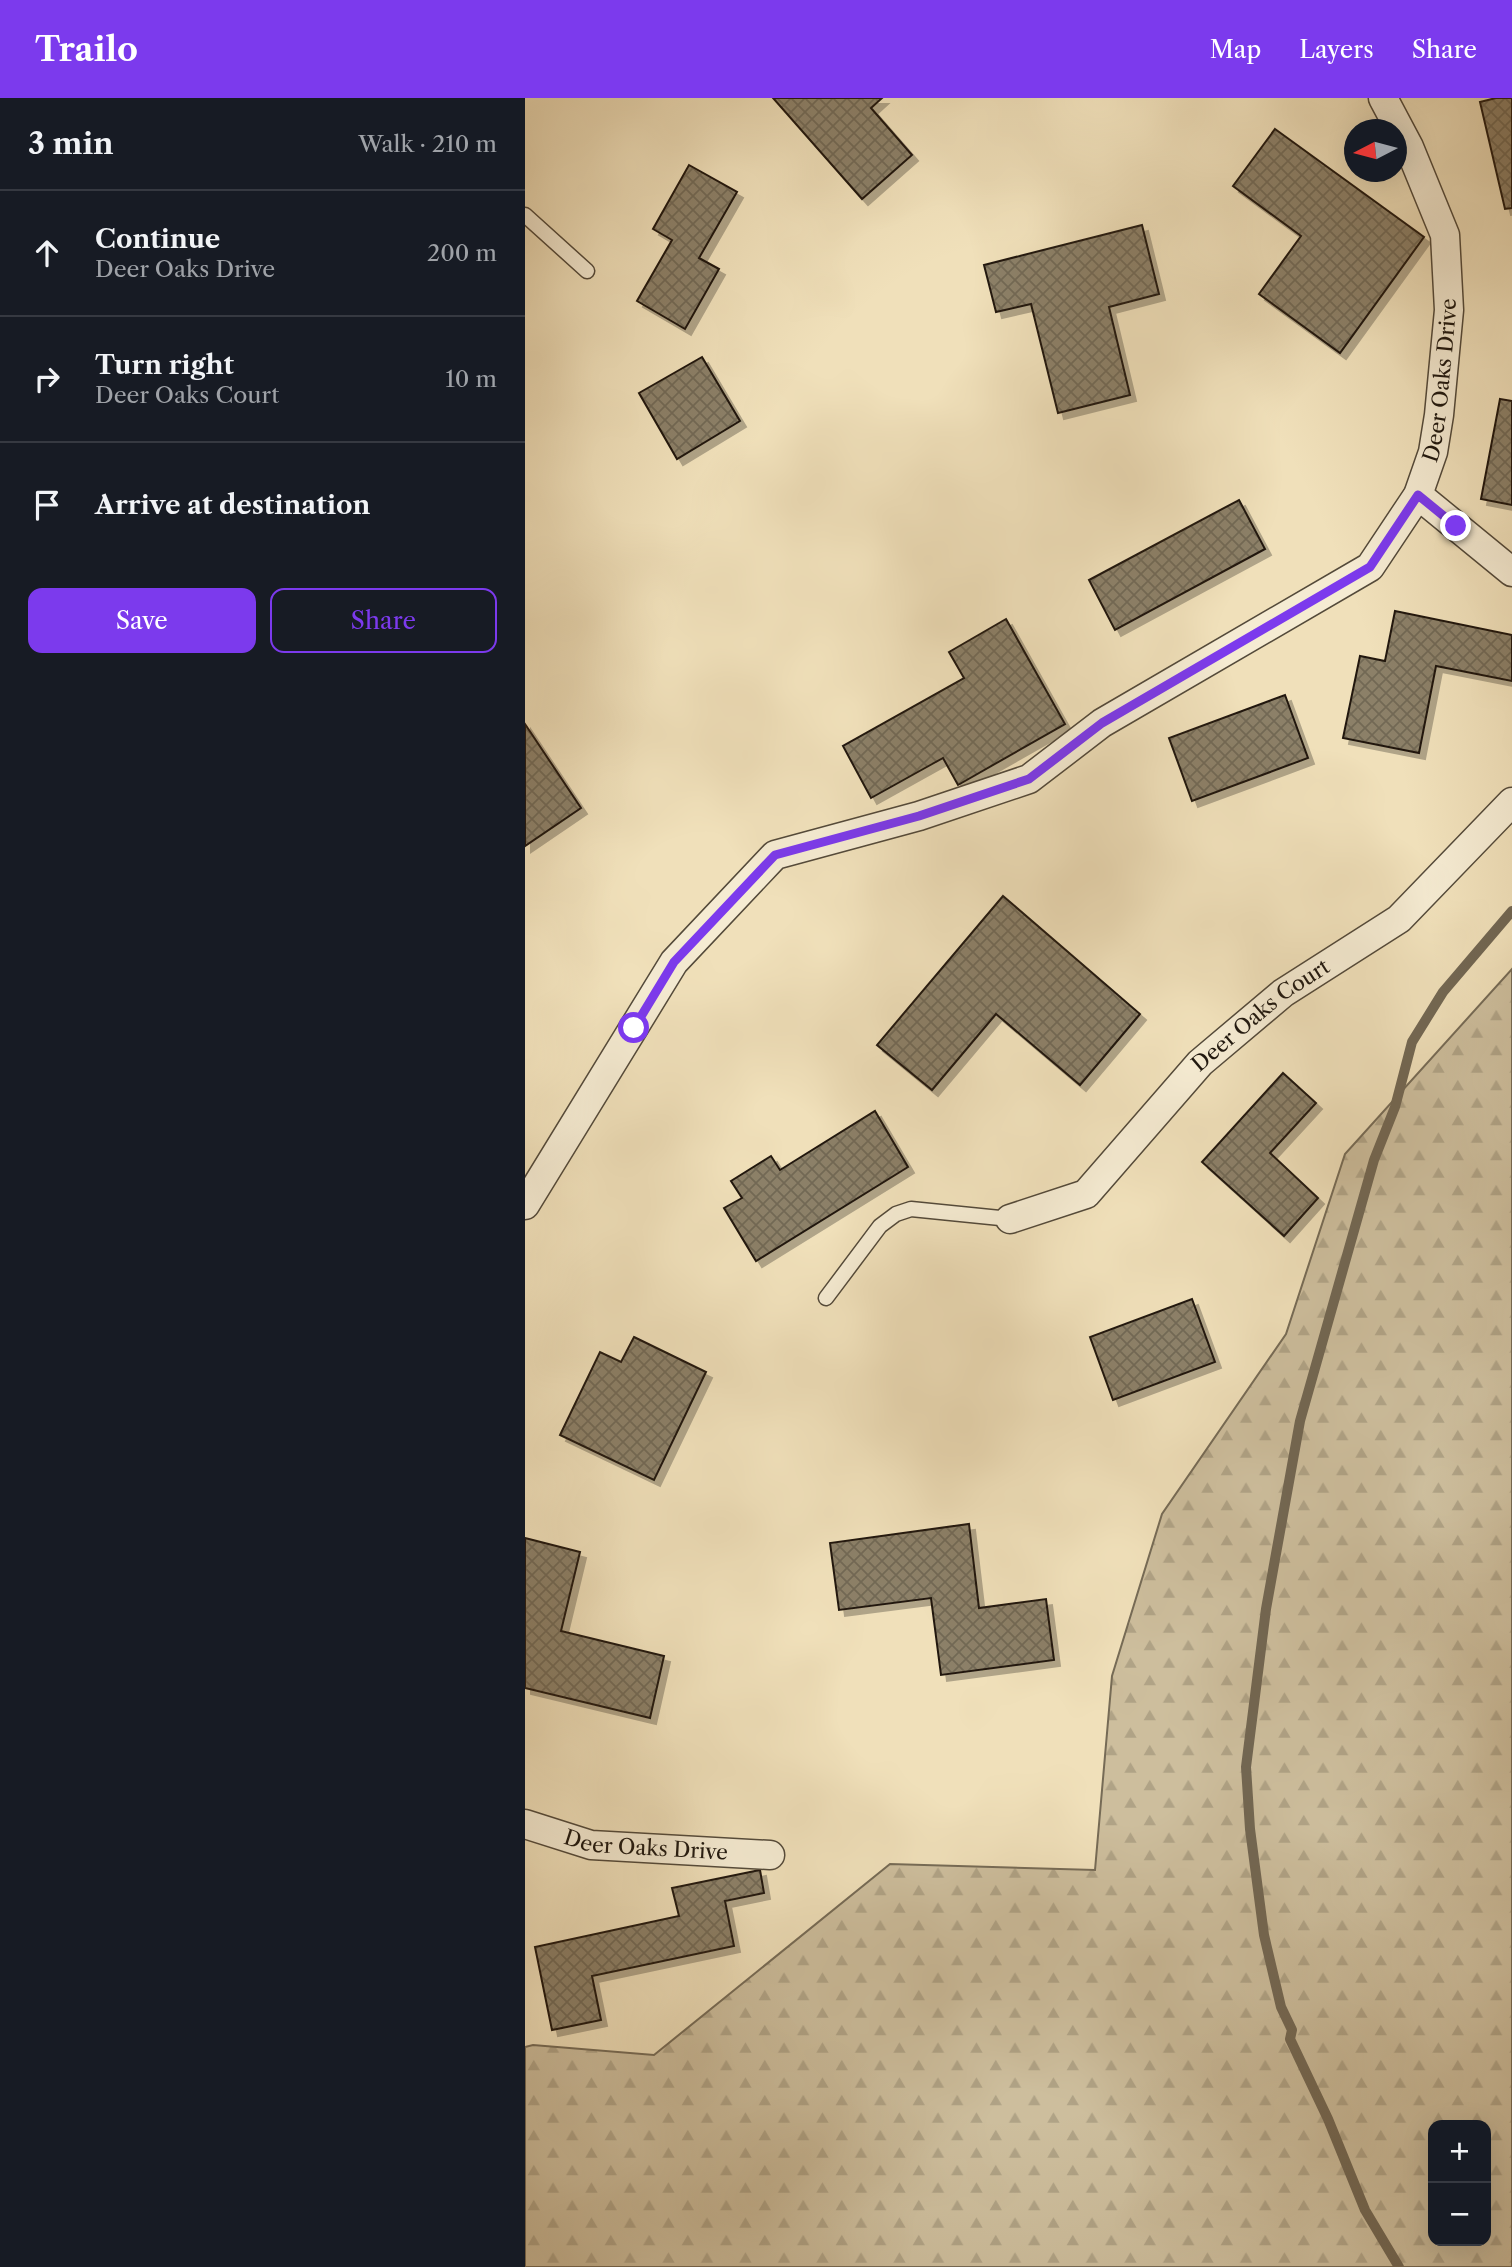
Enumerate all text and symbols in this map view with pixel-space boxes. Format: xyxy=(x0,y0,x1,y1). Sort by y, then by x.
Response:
text: Trailo xyxy=(35,29,138,70)
text: Map xyxy=(1210,35,1261,64)
text: Layers xyxy=(1299,35,1374,64)
text: Share xyxy=(1412,35,1477,64)
north arrow xyxy=(1344,119,1407,182)
text: 3 min xyxy=(28,125,114,162)
text: Walk · 210 m xyxy=(358,130,497,158)
text: Continue xyxy=(95,223,220,255)
icon: ahead xyxy=(28,234,66,272)
text: 200 m xyxy=(427,239,497,267)
text: Deer Oaks Drive xyxy=(95,255,275,283)
street label: Deer Oaks Drive xyxy=(1417,298,1461,465)
text: Turn right xyxy=(95,349,234,381)
icon: right xyxy=(28,360,66,398)
text: 10 m xyxy=(445,365,497,393)
text: Deer Oaks Court xyxy=(95,381,279,409)
icon: arrive xyxy=(28,486,66,524)
text: Arrive at destination xyxy=(95,489,370,521)
route end xyxy=(1440,510,1471,541)
button: Save xyxy=(28,588,256,653)
button: Share xyxy=(270,588,497,653)
street label: Deer Oaks Court xyxy=(1186,953,1335,1077)
route start xyxy=(618,1012,649,1043)
street label: Deer Oaks Drive xyxy=(561,1824,729,1865)
map controls xyxy=(1428,2120,1491,2246)
button: + xyxy=(1428,2120,1491,2183)
button: − xyxy=(1428,2183,1491,2246)

